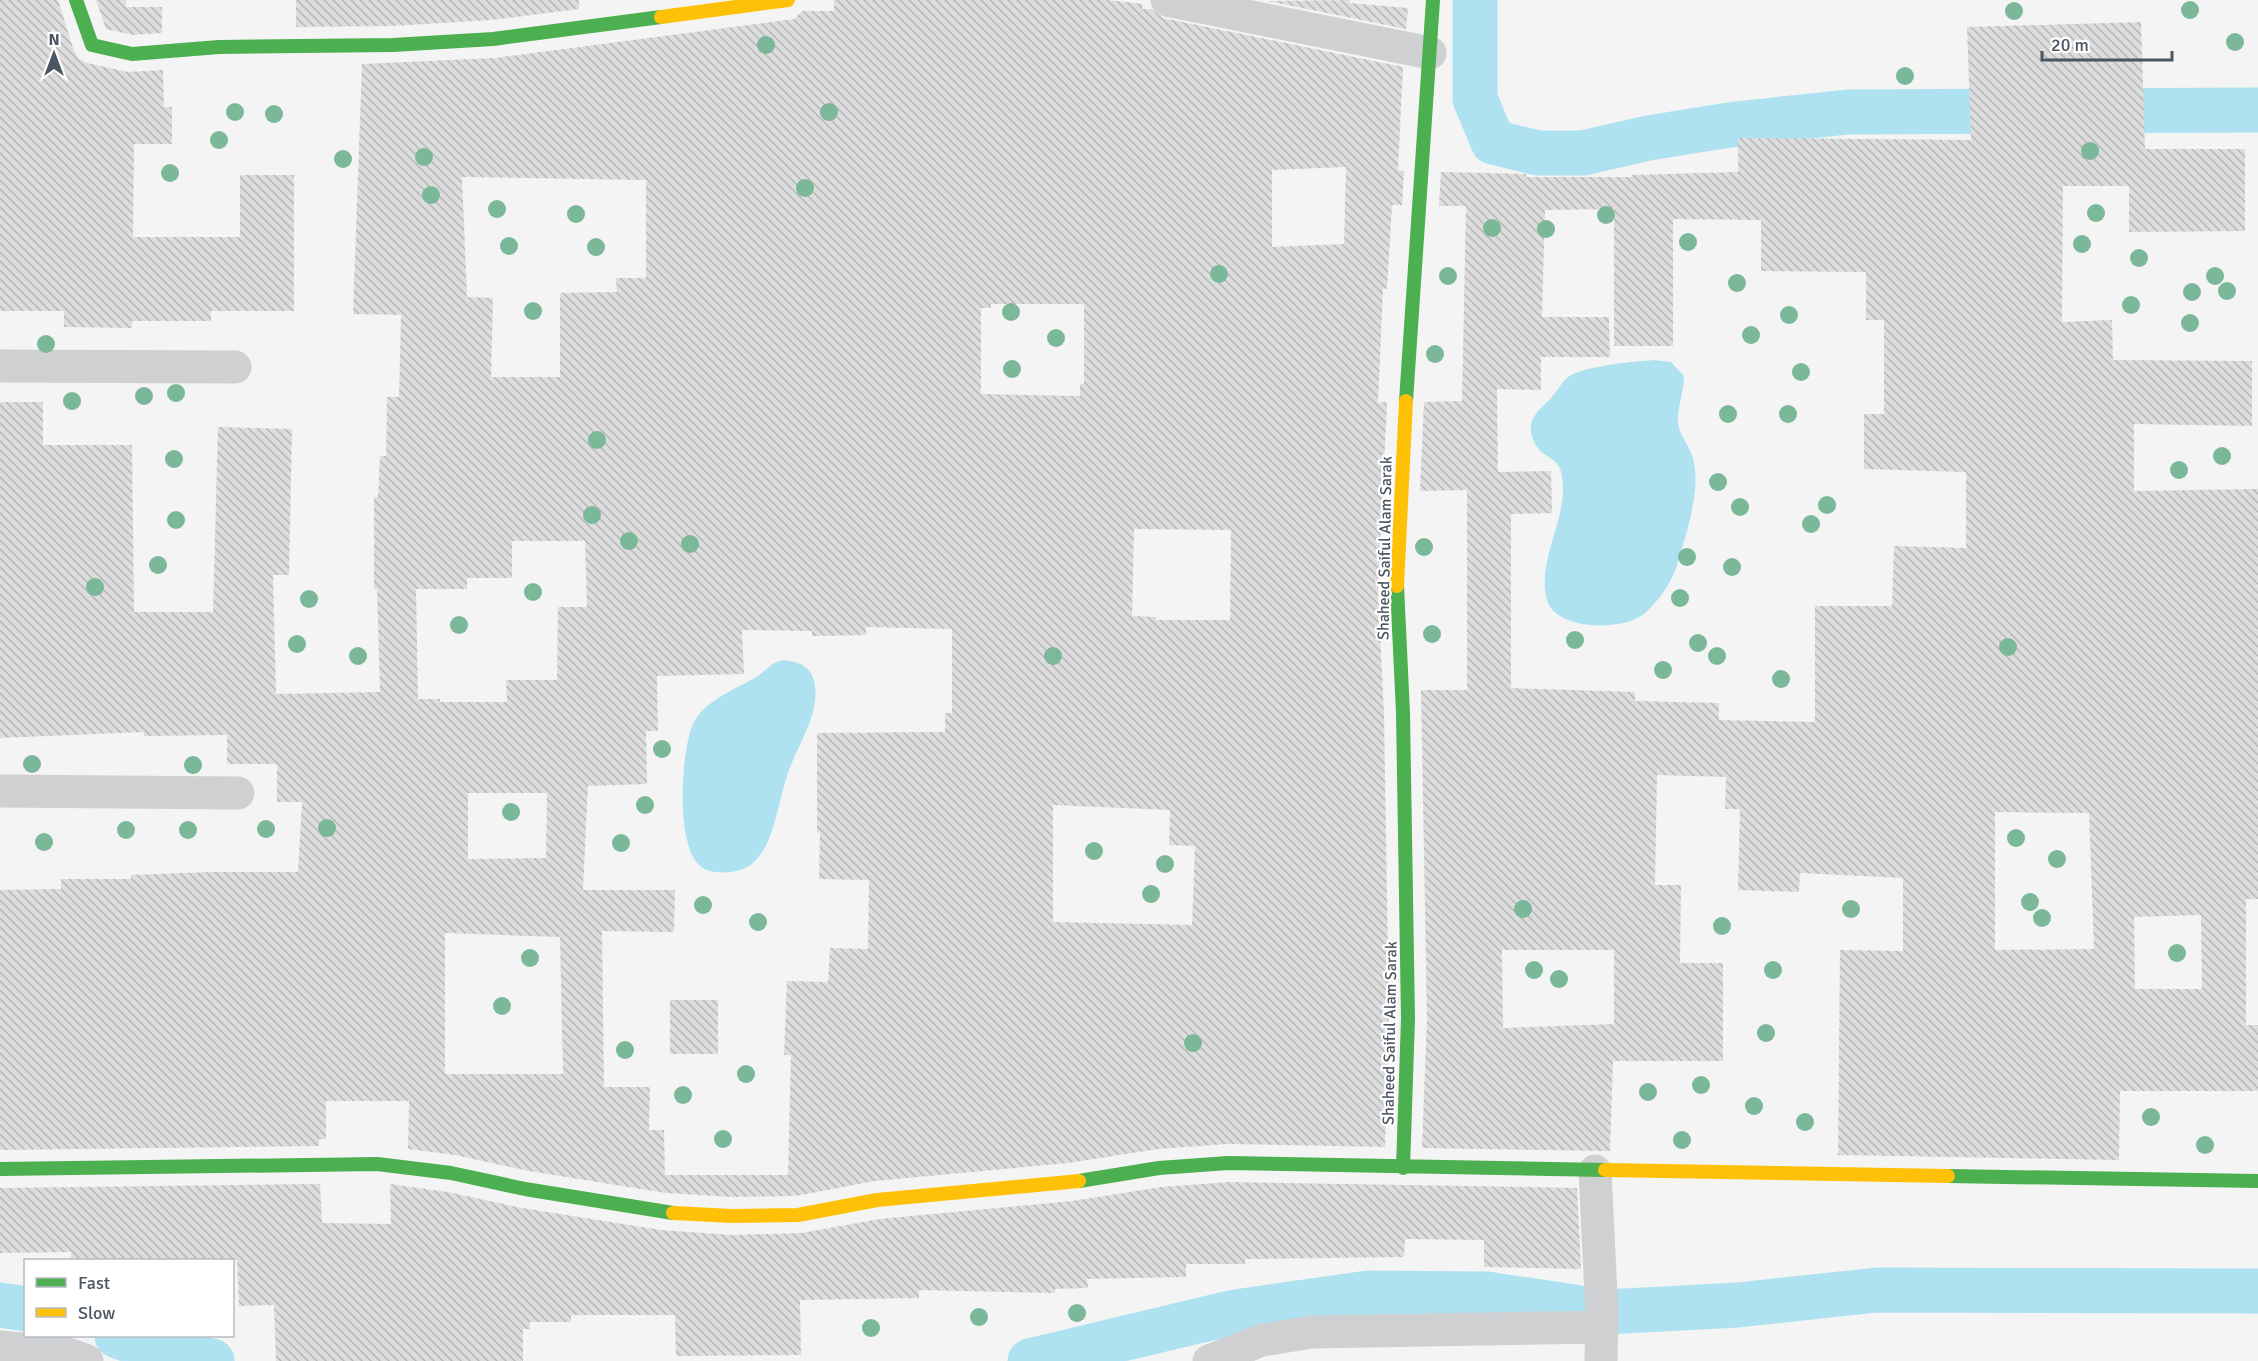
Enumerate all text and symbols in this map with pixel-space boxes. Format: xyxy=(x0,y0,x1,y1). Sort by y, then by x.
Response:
north arrow xyxy=(24,24,84,84)
scale bar xyxy=(2042,24,2172,62)
text: N xyxy=(48,30,60,50)
text: 20 m xyxy=(2051,34,2089,56)
street label: Shaheed Saiful Alam Sarak xyxy=(1373,456,1397,640)
street label: Shaheed Saiful Alam Sarak xyxy=(1378,941,1402,1125)
legend xyxy=(24,1259,234,1337)
text: Fast xyxy=(78,1272,110,1294)
text: Slow xyxy=(78,1302,115,1324)

